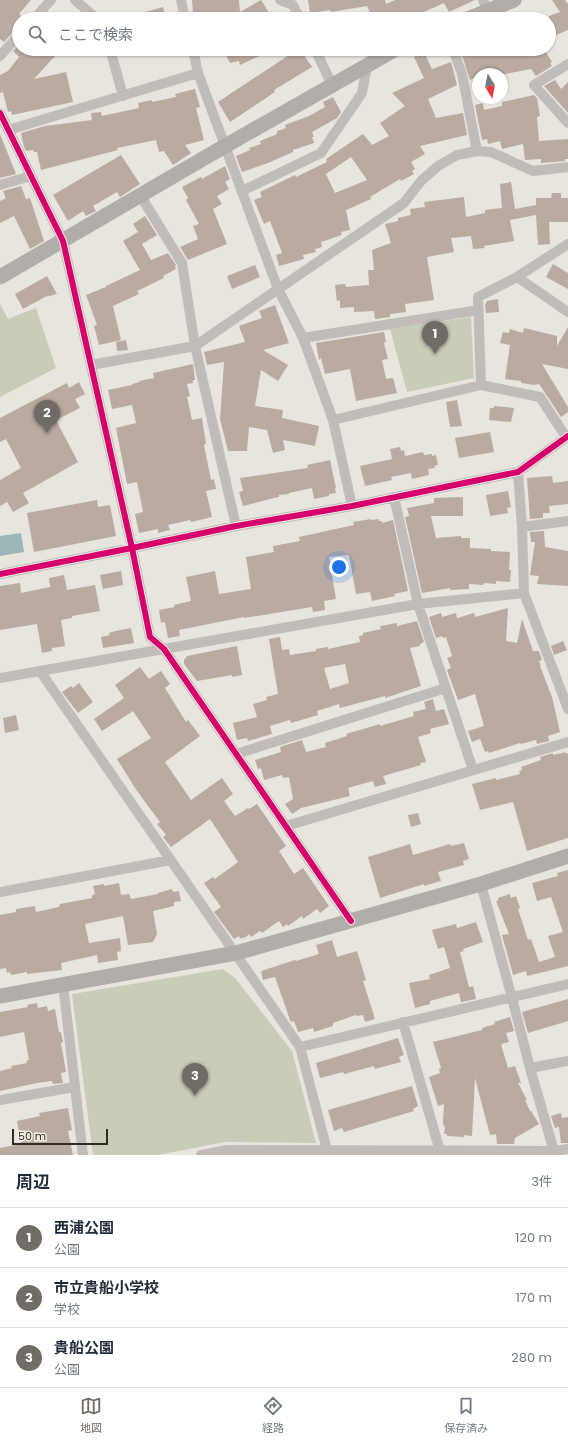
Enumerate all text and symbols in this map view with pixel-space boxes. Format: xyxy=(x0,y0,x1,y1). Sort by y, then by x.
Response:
search box xyxy=(12,12,556,56)
icon: search xyxy=(26,23,48,45)
text: ここで検索 xyxy=(58,24,133,45)
north arrow xyxy=(472,68,508,104)
pin: 1 xyxy=(422,321,448,354)
pin: 2 xyxy=(34,400,60,433)
your location xyxy=(329,557,349,577)
pin: 3 xyxy=(182,1063,208,1096)
scale bar xyxy=(12,1127,108,1146)
text: 50 m xyxy=(18,1128,46,1144)
text: 周辺 xyxy=(16,1170,50,1194)
text: 3件 xyxy=(531,1172,552,1191)
text: 西浦公園 xyxy=(54,1217,114,1238)
text: 1 xyxy=(27,1228,31,1247)
text: 120 m xyxy=(515,1228,552,1247)
text: 公園 xyxy=(54,1240,80,1259)
text: 市立貴船小学校 xyxy=(54,1277,159,1298)
text: 2 xyxy=(25,1288,33,1307)
text: 170 m xyxy=(516,1288,552,1307)
text: 学校 xyxy=(54,1300,80,1319)
text: 貴船公園 xyxy=(54,1337,114,1358)
text: 3 xyxy=(25,1348,33,1367)
text: 280 m xyxy=(511,1348,552,1367)
text: 公園 xyxy=(54,1360,80,1379)
tab: 地図 xyxy=(80,1395,102,1437)
tab: 経路 xyxy=(262,1395,284,1437)
tab: 保存済み xyxy=(444,1395,488,1437)

